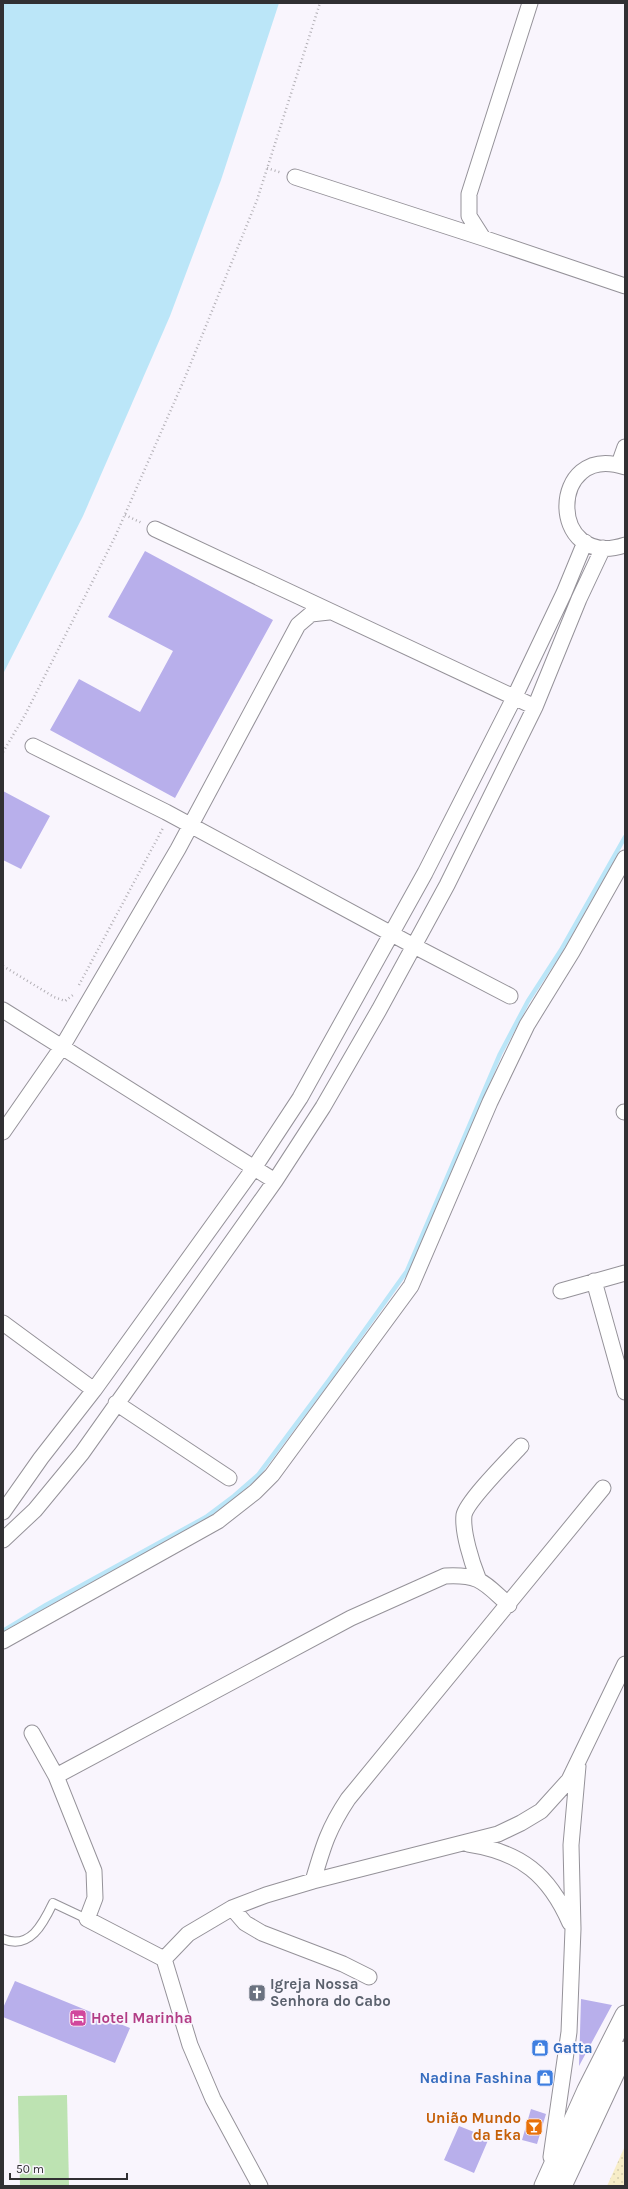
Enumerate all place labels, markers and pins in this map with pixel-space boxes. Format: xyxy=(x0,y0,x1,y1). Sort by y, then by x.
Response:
place label: Igreja Nossa Senhora do Cabo xyxy=(270,1975,391,2010)
church icon: Igreja Nossa Senhora do Cabo xyxy=(247,1983,267,2003)
hotel icon: Hotel Marinha xyxy=(68,2008,88,2028)
place label: Hotel Marinha xyxy=(91,2009,192,2027)
shop icon: Gatta xyxy=(530,2038,550,2058)
place label: Gatta xyxy=(553,2039,593,2057)
shop icon: Nadina Fashina xyxy=(535,2068,555,2088)
place label: Nadina Fashina xyxy=(420,2069,532,2087)
place label: União Mundo da Eka xyxy=(426,2109,521,2144)
bar icon: União Mundo da Eka xyxy=(524,2117,544,2137)

